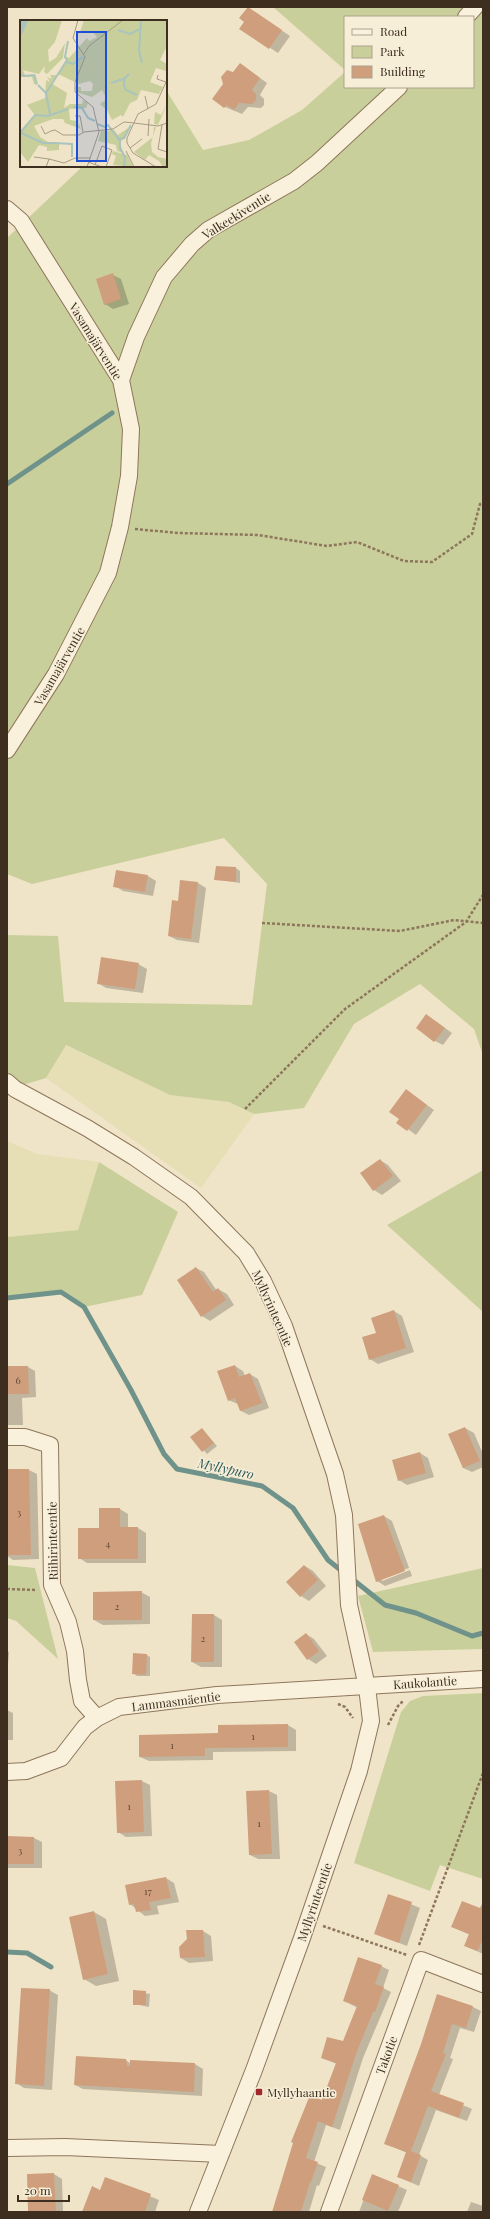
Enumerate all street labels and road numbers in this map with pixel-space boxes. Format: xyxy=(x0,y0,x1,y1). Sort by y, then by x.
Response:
street label: Valkeekiventie xyxy=(198,188,273,243)
street label: Vasamajärventie xyxy=(65,299,126,383)
street label: Vasamajärventie xyxy=(30,624,88,709)
street label: Myllyrinteentie xyxy=(249,1267,297,1349)
street label: Riihirinteentie xyxy=(43,1501,61,1581)
street label: Kaukolantie xyxy=(393,1672,457,1692)
street label: Lammasmäentie xyxy=(131,1688,221,1714)
street label: Myllyrinteentie xyxy=(293,1860,335,1944)
street label: Takotie xyxy=(372,2033,400,2077)

